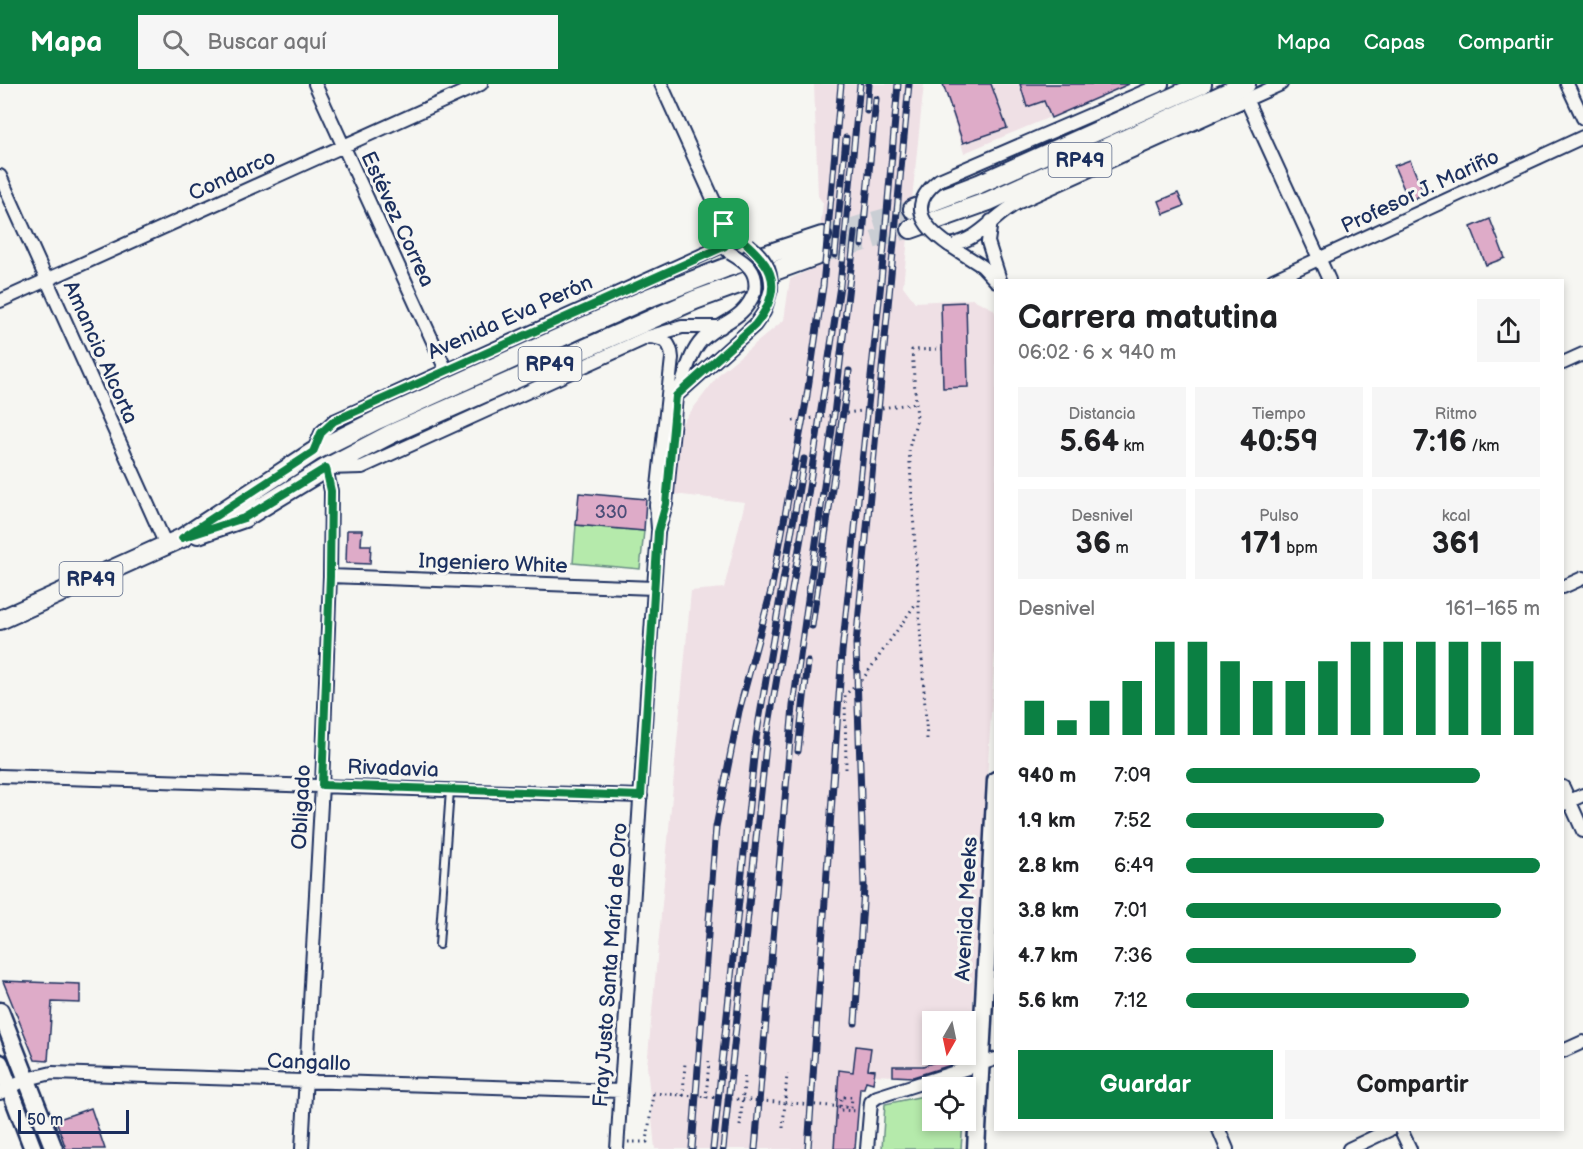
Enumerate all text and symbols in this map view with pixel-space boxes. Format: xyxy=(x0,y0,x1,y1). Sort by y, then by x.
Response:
search box xyxy=(138,15,558,69)
text: Mapa xyxy=(30,26,102,59)
icon: search xyxy=(159,26,192,59)
text: Buscar aquí xyxy=(207,29,326,56)
text: Mapa xyxy=(1277,30,1331,55)
text: Capas xyxy=(1364,30,1425,55)
text: Compartir xyxy=(1458,30,1553,55)
road number: RP49 xyxy=(1048,143,1112,177)
street label: Condarco xyxy=(185,144,280,206)
street label: Profesor J. Mariño xyxy=(1337,144,1503,239)
street label: Estévez Correa xyxy=(355,148,440,291)
pin xyxy=(698,198,749,249)
icon: arrive xyxy=(707,207,740,240)
street label: Avenida Eva Perón xyxy=(424,270,597,365)
street label: Amancio Alcorta xyxy=(58,277,143,427)
text: Carrera matutina xyxy=(1018,298,1278,338)
button: share xyxy=(1477,299,1540,362)
text: 06:02 · 6 × 940 m xyxy=(1018,341,1176,365)
road number: RP49 xyxy=(518,347,582,381)
text: Distancia xyxy=(1068,405,1136,424)
text: Tiempo xyxy=(1252,405,1306,424)
text: Ritmo xyxy=(1435,405,1477,424)
text: 5.64 xyxy=(1059,424,1119,460)
text: 40:59 xyxy=(1240,424,1318,460)
text: 7:16 xyxy=(1412,424,1467,460)
text: km xyxy=(1119,437,1145,456)
text: /km xyxy=(1467,437,1500,456)
house number: 330 xyxy=(595,502,627,523)
text: Desnivel xyxy=(1071,507,1133,526)
text: Pulso xyxy=(1259,507,1299,526)
text: kcal xyxy=(1442,507,1470,526)
text: 36 xyxy=(1075,526,1111,562)
text: 171 xyxy=(1240,526,1282,562)
text: 361 xyxy=(1432,526,1480,562)
text: m xyxy=(1111,539,1129,558)
text: bpm xyxy=(1282,539,1318,558)
street label: Ingeniero White xyxy=(418,548,568,579)
road number: RP49 xyxy=(60,562,122,596)
text: Desnivel xyxy=(1018,597,1095,621)
text: 161–165 m xyxy=(1446,597,1540,621)
street label: Rivadavia xyxy=(347,754,439,783)
street label: Obligado xyxy=(287,764,316,850)
text: 940 m xyxy=(1018,764,1076,788)
text: 7:09 xyxy=(1114,764,1151,788)
text: 1.9 km xyxy=(1018,809,1075,833)
text: 7:52 xyxy=(1114,809,1151,833)
street label: Fray Justo Santa María de Oro xyxy=(588,822,633,1108)
street label: Avenida Meeks xyxy=(950,836,983,982)
text: 2.8 km xyxy=(1018,854,1079,878)
text: 6:49 xyxy=(1114,854,1154,878)
text: 3.8 km xyxy=(1018,899,1079,923)
text: 7:01 xyxy=(1114,899,1147,923)
text: 4.7 km xyxy=(1018,944,1078,968)
text: 7:36 xyxy=(1114,944,1152,968)
text: 5.6 km xyxy=(1018,989,1079,1013)
text: 7:12 xyxy=(1114,989,1147,1013)
north arrow xyxy=(922,1011,976,1065)
map controls xyxy=(922,1011,976,1131)
street label: Cangallo xyxy=(267,1049,351,1076)
button: Guardar xyxy=(1018,1050,1273,1119)
button: Compartir xyxy=(1285,1050,1540,1119)
button: locate xyxy=(922,1077,976,1131)
scale bar xyxy=(18,1107,129,1134)
text: 50 m xyxy=(27,1111,63,1130)

